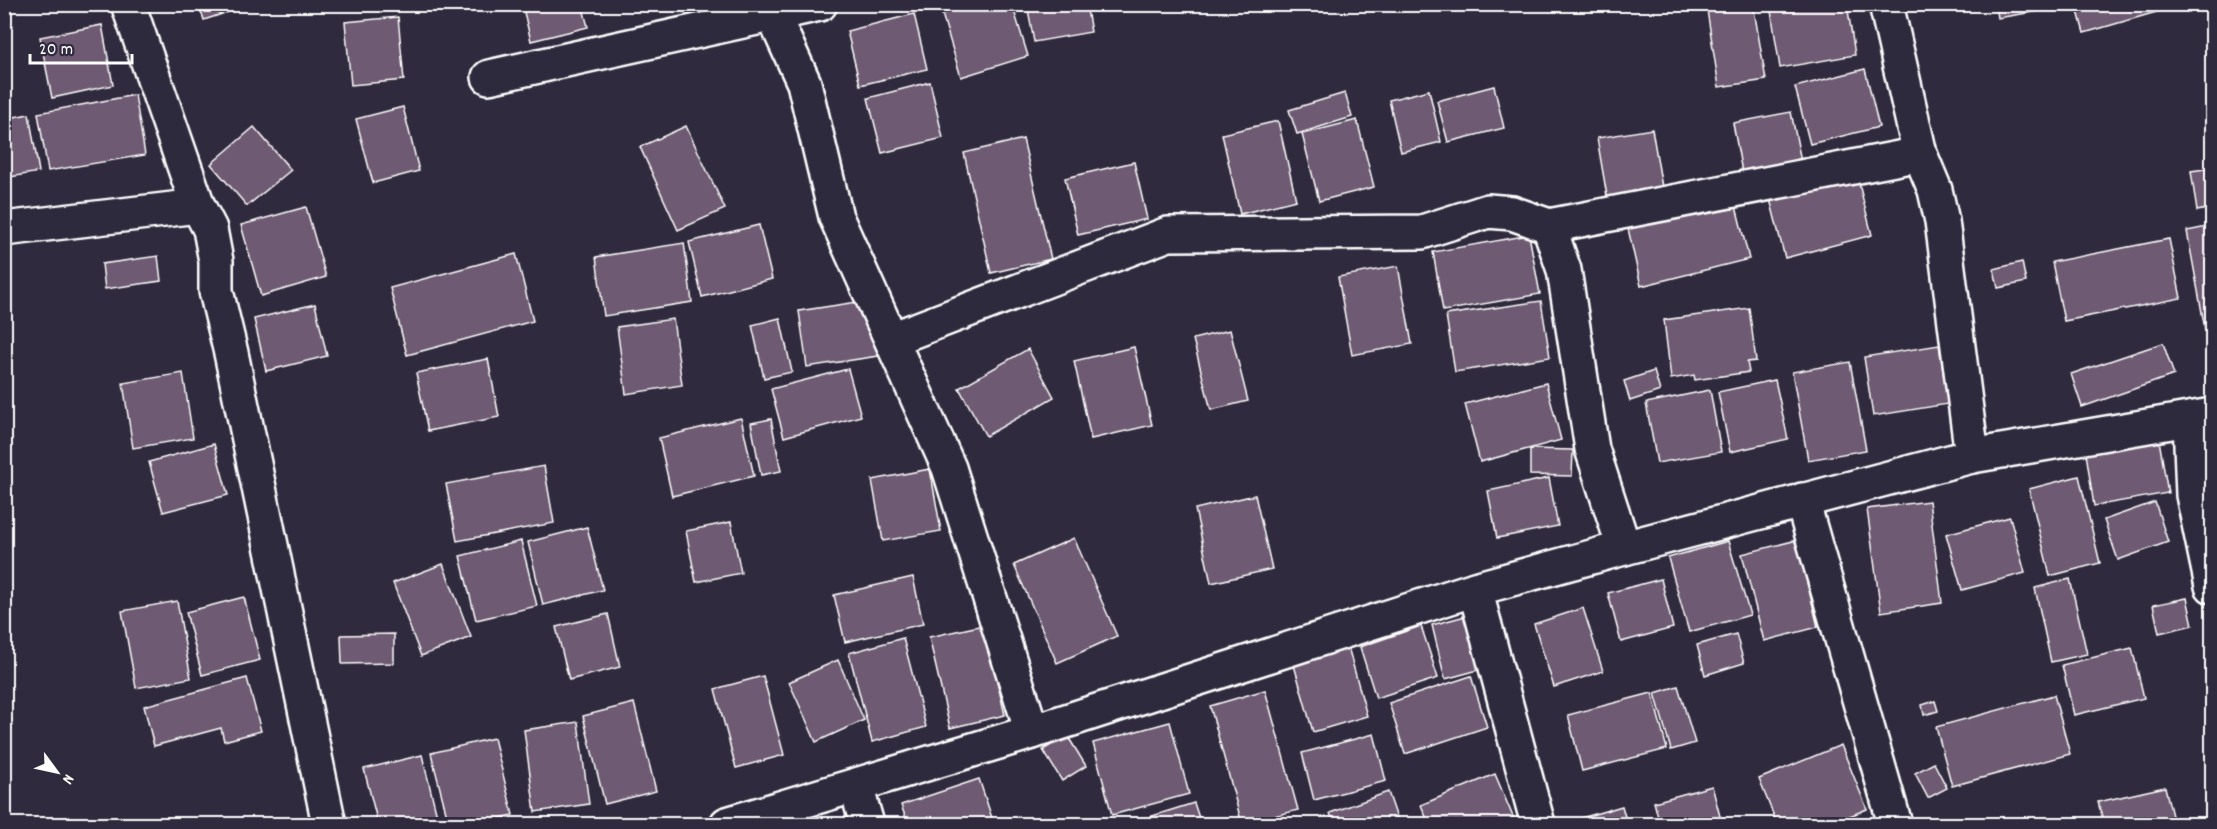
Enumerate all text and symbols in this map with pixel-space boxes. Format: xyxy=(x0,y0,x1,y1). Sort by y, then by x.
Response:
scale bar xyxy=(30,27,132,65)
text: 20 m xyxy=(39,38,73,63)
north arrow xyxy=(27,742,87,802)
text: N xyxy=(56,769,79,788)

